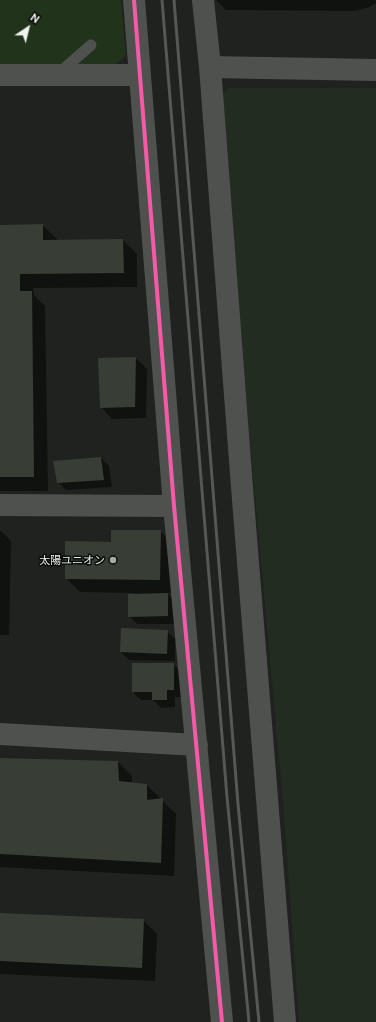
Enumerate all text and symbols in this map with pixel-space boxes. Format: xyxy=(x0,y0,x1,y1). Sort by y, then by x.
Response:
north arrow xyxy=(8,8,48,48)
text: N xyxy=(28,11,42,25)
place label: 太陽ユニオン xyxy=(39,553,105,567)
marker: 太陽ユニオン xyxy=(108,555,118,565)

